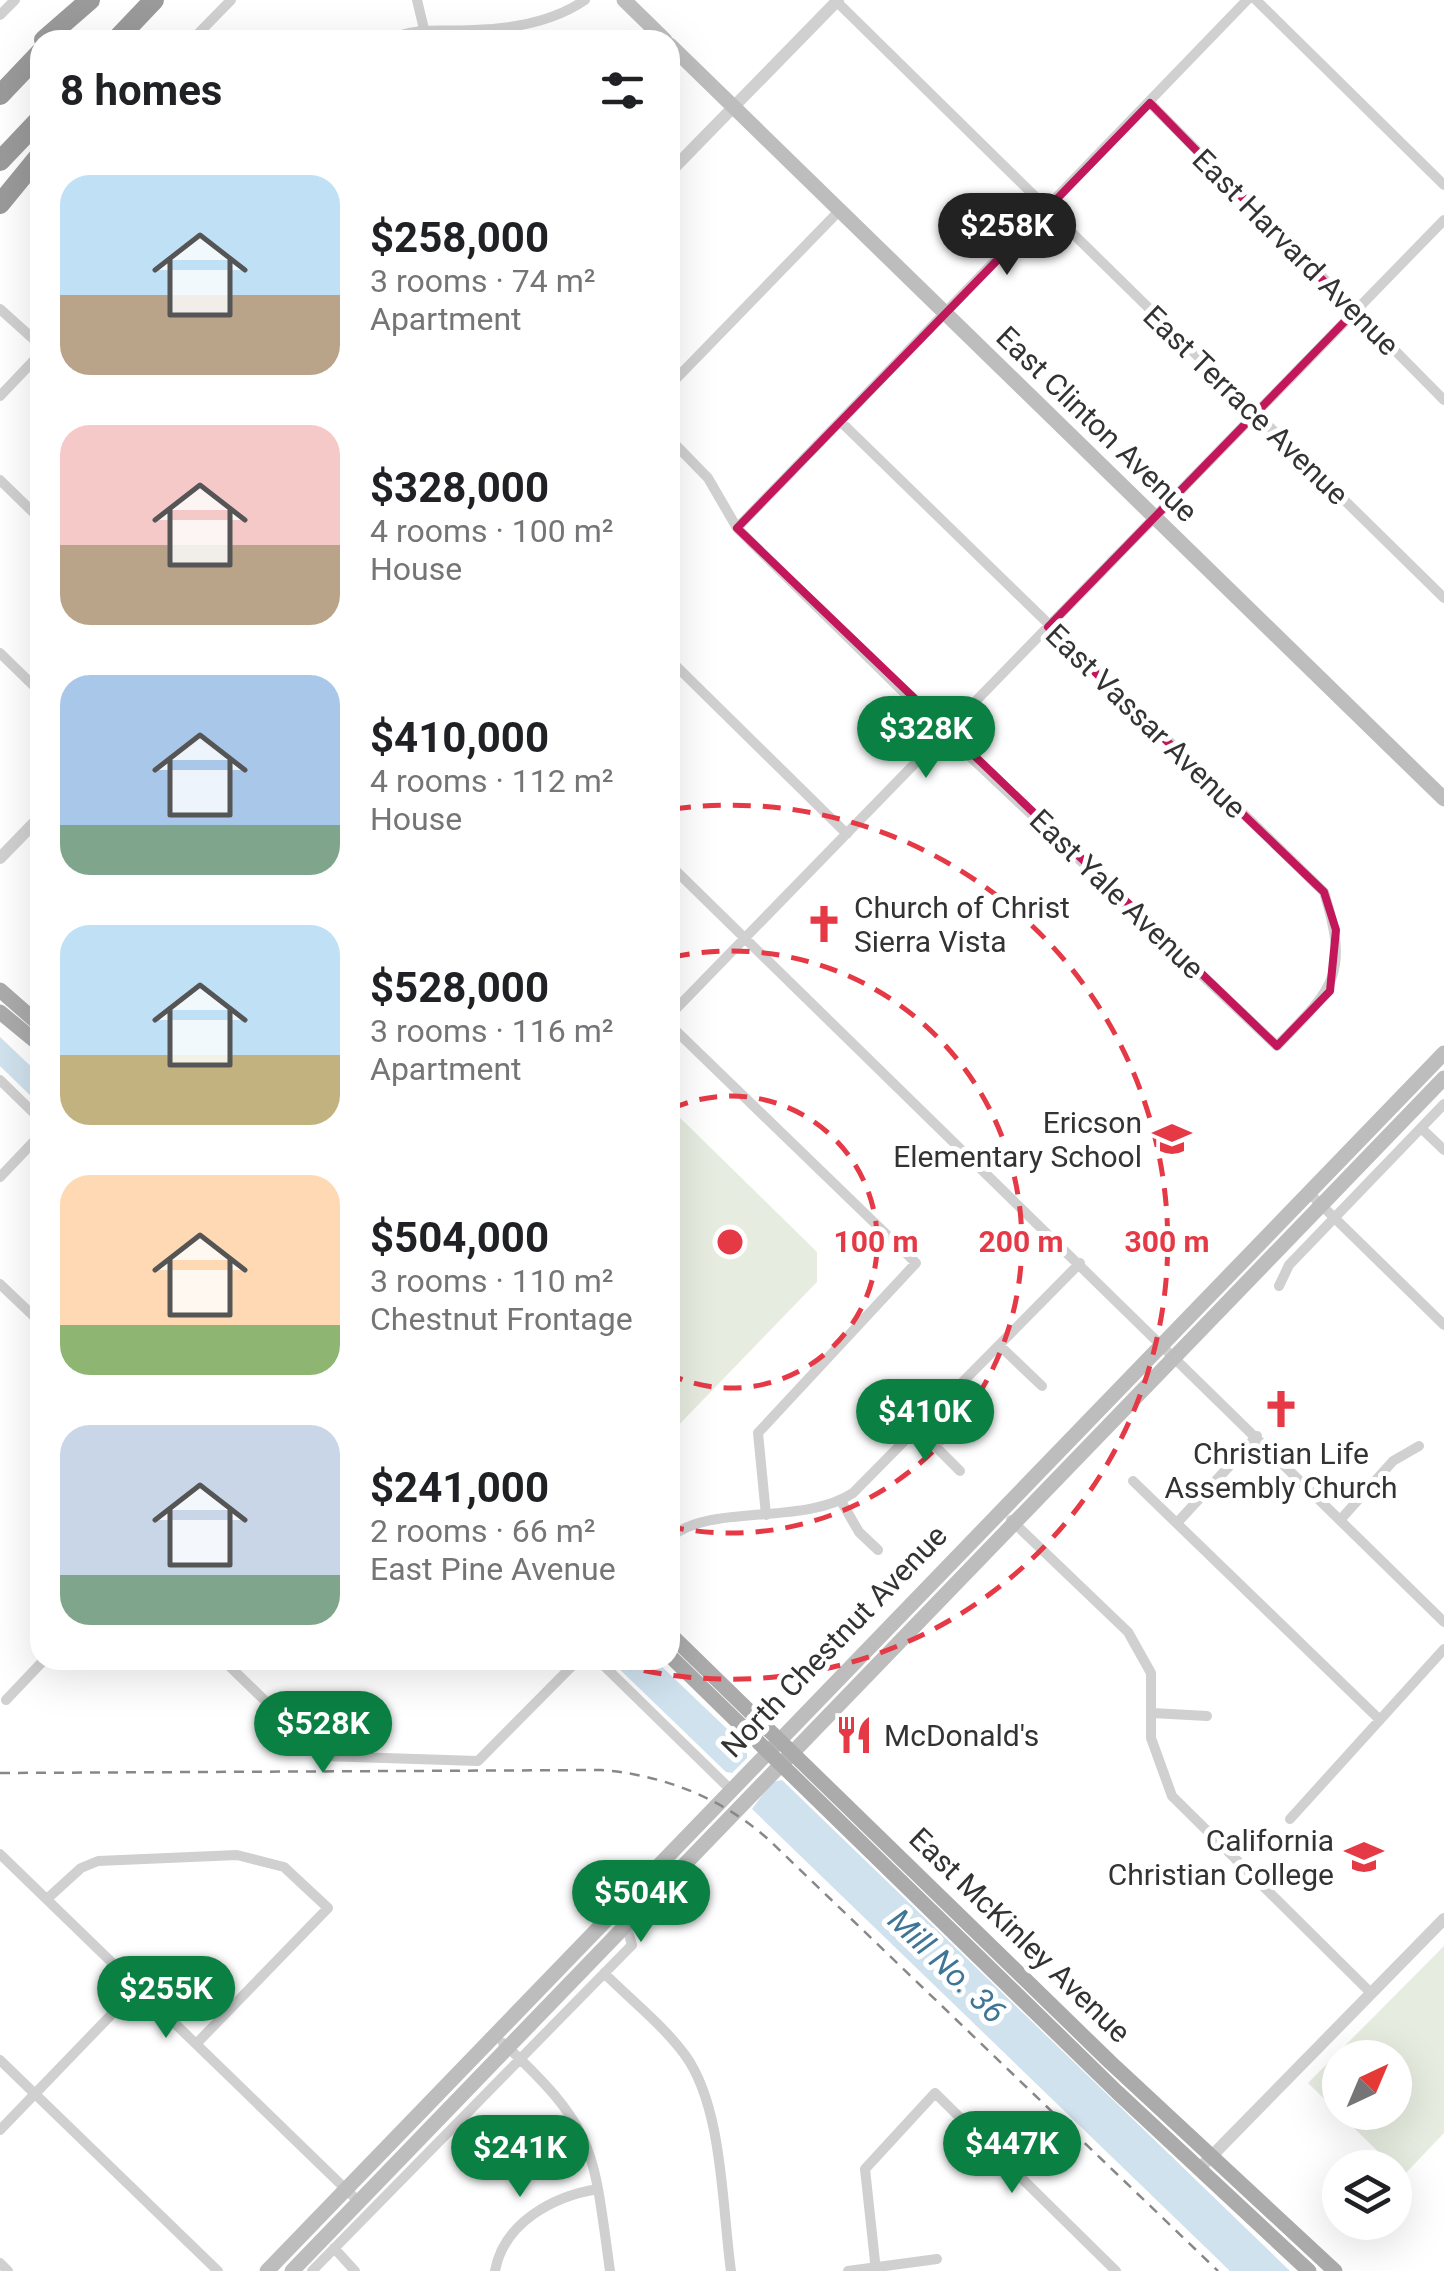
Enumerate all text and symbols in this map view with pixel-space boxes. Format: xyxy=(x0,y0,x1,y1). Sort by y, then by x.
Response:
icon: filters xyxy=(595,63,650,118)
text: 8 homes xyxy=(60,66,222,115)
street label: East Harvard Avenue xyxy=(1186,142,1406,362)
pin: $258K xyxy=(937,193,1077,278)
text: $258K xyxy=(960,206,1054,244)
text: $258,000 xyxy=(370,213,549,262)
icon: home xyxy=(140,215,260,335)
text: 3 rooms · 74 m² xyxy=(370,262,595,300)
street label: East Terrace Avenue xyxy=(1136,298,1356,512)
text: Apartment xyxy=(370,300,522,338)
street label: East Clinton Avenue xyxy=(989,319,1205,529)
text: $328,000 xyxy=(370,463,549,512)
icon: home xyxy=(140,465,260,585)
text: 4 rooms · 100 m² xyxy=(370,512,613,550)
text: House xyxy=(370,550,462,588)
street label: East Vassar Avenue xyxy=(1039,617,1253,825)
pin: $328K xyxy=(856,696,996,781)
text: $328K xyxy=(879,709,973,747)
text: $410,000 xyxy=(370,713,549,762)
icon: home xyxy=(140,715,260,835)
text: 4 rooms · 112 m² xyxy=(370,762,613,800)
text: House xyxy=(370,800,462,838)
street label: East Yale Avenue xyxy=(1023,802,1211,986)
place label: Church of Christ Sierra Vista xyxy=(854,890,1070,959)
church icon: Church of Christ Sierra Vista xyxy=(803,903,845,945)
text: $528,000 xyxy=(370,963,549,1012)
icon: home xyxy=(140,965,260,1085)
text: 3 rooms · 116 m² xyxy=(370,1012,613,1050)
text: Apartment xyxy=(370,1050,522,1088)
place label: Ericson Elementary School xyxy=(893,1105,1142,1174)
school or university icon: Ericson Elementary School xyxy=(1151,1118,1193,1160)
text: $504,000 xyxy=(370,1213,549,1262)
icon: home xyxy=(140,1215,260,1335)
centre of rings xyxy=(712,1224,748,1260)
text: 100 m xyxy=(833,1224,919,1259)
text: 200 m xyxy=(978,1224,1064,1259)
text: 300 m xyxy=(1124,1224,1210,1259)
text: 3 rooms · 110 m² xyxy=(370,1262,613,1300)
text: Chestnut Frontage xyxy=(370,1300,633,1338)
pin: $410K xyxy=(855,1379,995,1464)
church icon: Christian Life Assembly Church xyxy=(1260,1388,1302,1430)
text: $410K xyxy=(878,1392,972,1430)
place label: Christian Life Assembly Church xyxy=(1164,1436,1398,1505)
text: $241,000 xyxy=(370,1463,549,1512)
icon: home xyxy=(140,1465,260,1585)
text: 2 rooms · 66 m² xyxy=(370,1512,595,1550)
street label: North Chestnut Avenue xyxy=(714,1518,954,1764)
text: East Pine Avenue xyxy=(370,1550,616,1588)
pin: $528K xyxy=(253,1691,393,1776)
text: $528K xyxy=(276,1704,370,1742)
restaurant icon: McDonald's xyxy=(833,1714,875,1756)
place label: McDonald's xyxy=(884,1718,1039,1753)
street label: East McKinley Avenue xyxy=(902,1820,1138,2050)
place label: California Christian College xyxy=(1108,1823,1334,1892)
school or university icon: California Christian College xyxy=(1343,1836,1385,1878)
pin: $504K xyxy=(571,1860,711,1945)
text: $504K xyxy=(594,1873,688,1911)
water label: Mill No. 36 xyxy=(880,1901,1014,2031)
pin: $255K xyxy=(96,1956,236,2041)
text: $255K xyxy=(119,1969,213,2007)
north arrow xyxy=(1322,2040,1412,2130)
map controls xyxy=(1322,2040,1412,2240)
pin: $447K xyxy=(942,2111,1082,2196)
pin: $241K xyxy=(450,2115,590,2200)
text: $447K xyxy=(965,2124,1059,2162)
text: $241K xyxy=(473,2128,567,2166)
button: layers xyxy=(1322,2150,1412,2240)

